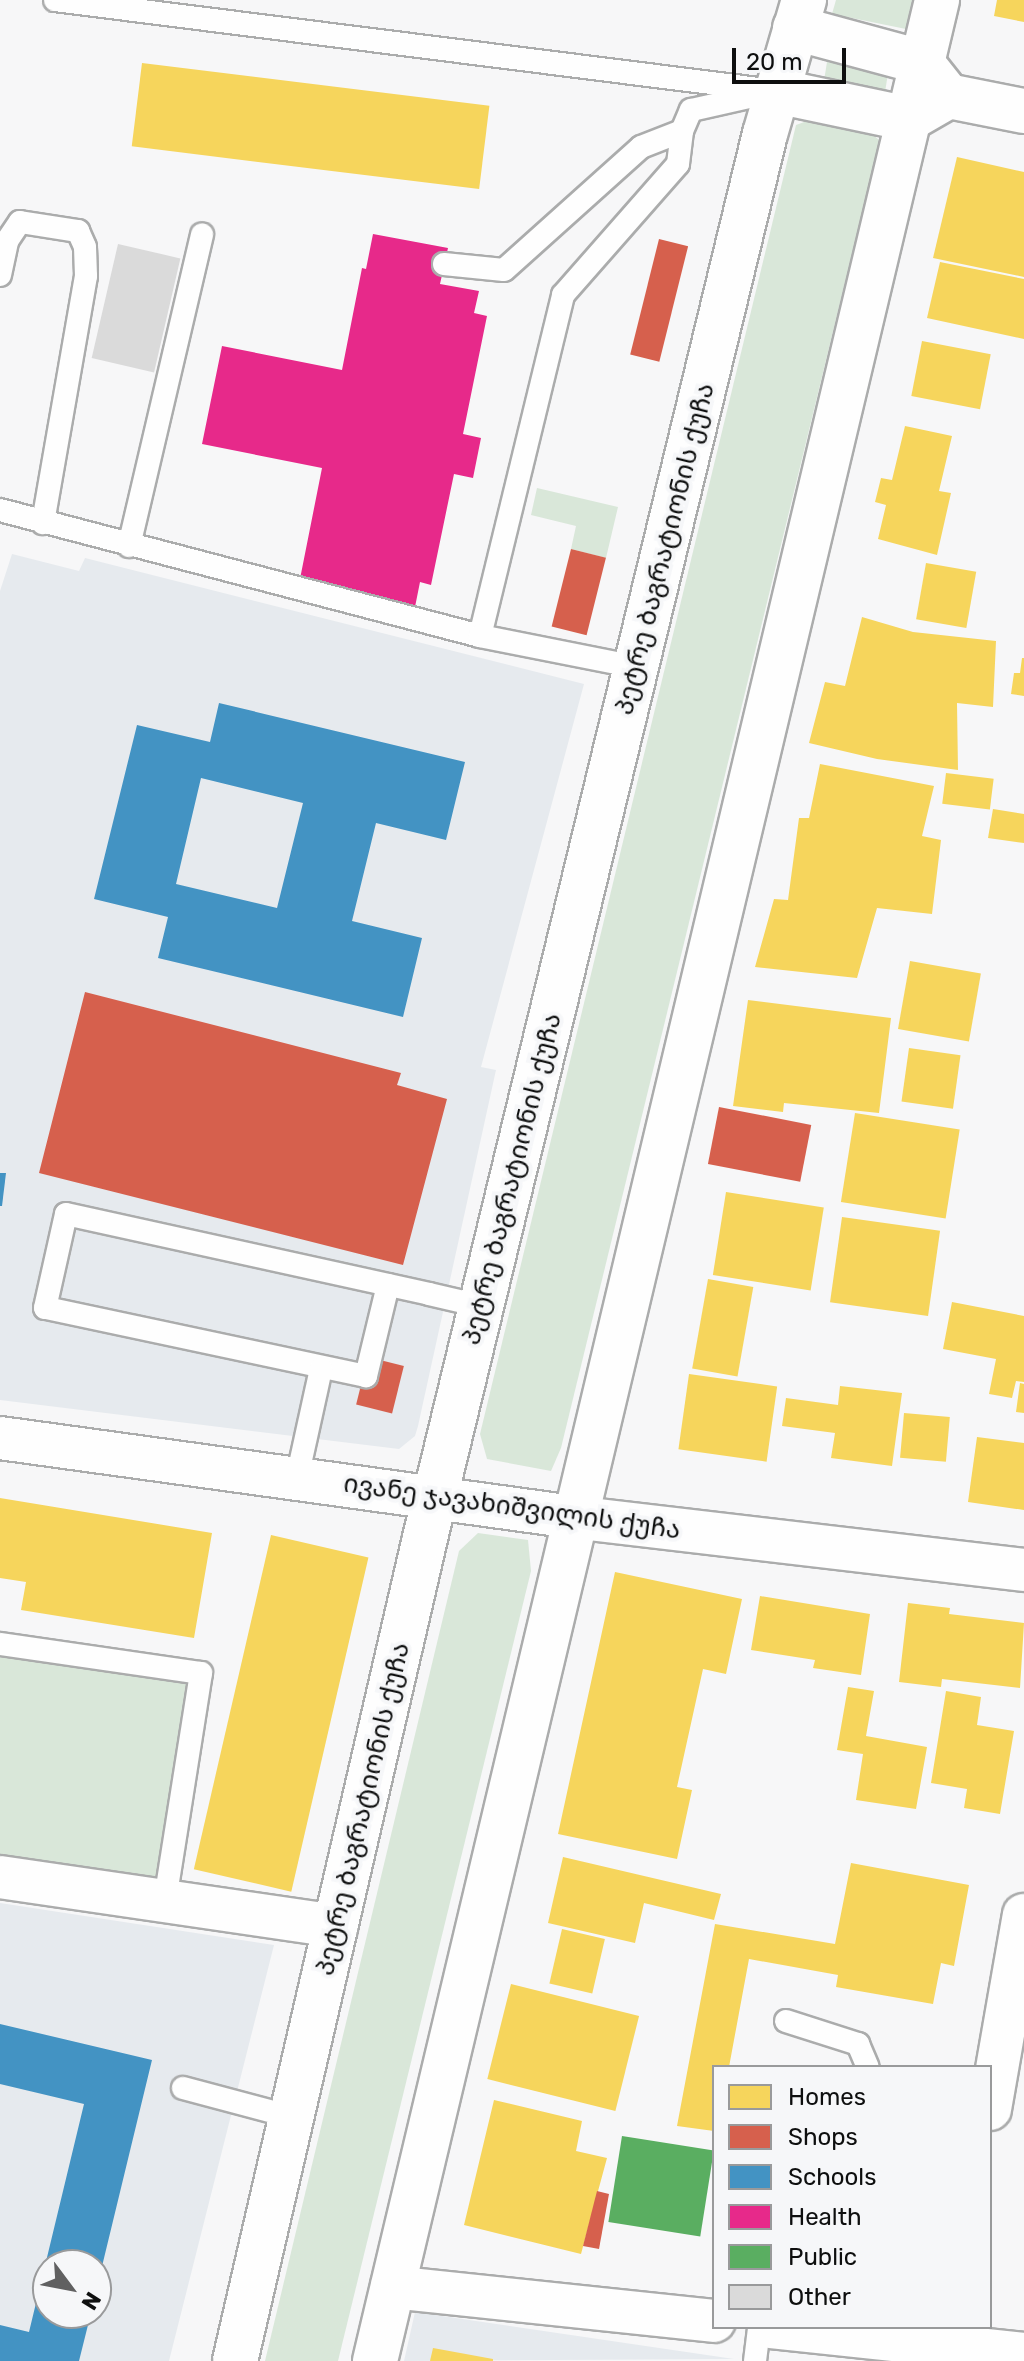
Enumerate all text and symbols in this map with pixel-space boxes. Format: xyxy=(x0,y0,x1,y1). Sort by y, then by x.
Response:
scale bar xyxy=(736,32,850,82)
text: 20 m xyxy=(746,48,803,76)
street label: პეტრე ბაგრატიონის ქუჩა xyxy=(609,380,721,718)
street label: პეტრე ბაგრატიონის ქუჩა xyxy=(456,1010,568,1348)
street label: ივანე ჯავახიშვილის ქუჩა xyxy=(342,1468,682,1546)
street label: პეტრე ბაგრატიონის ქუჩა xyxy=(309,1639,417,1979)
legend xyxy=(712,2065,992,2329)
text: Homes xyxy=(788,2083,866,2111)
text: Shops xyxy=(788,2123,858,2151)
text: Schools xyxy=(788,2163,876,2191)
text: Health xyxy=(788,2203,862,2231)
text: Public xyxy=(788,2243,857,2271)
north arrow xyxy=(32,2249,112,2329)
text: Other xyxy=(788,2283,851,2311)
text: N xyxy=(75,2287,107,2315)

